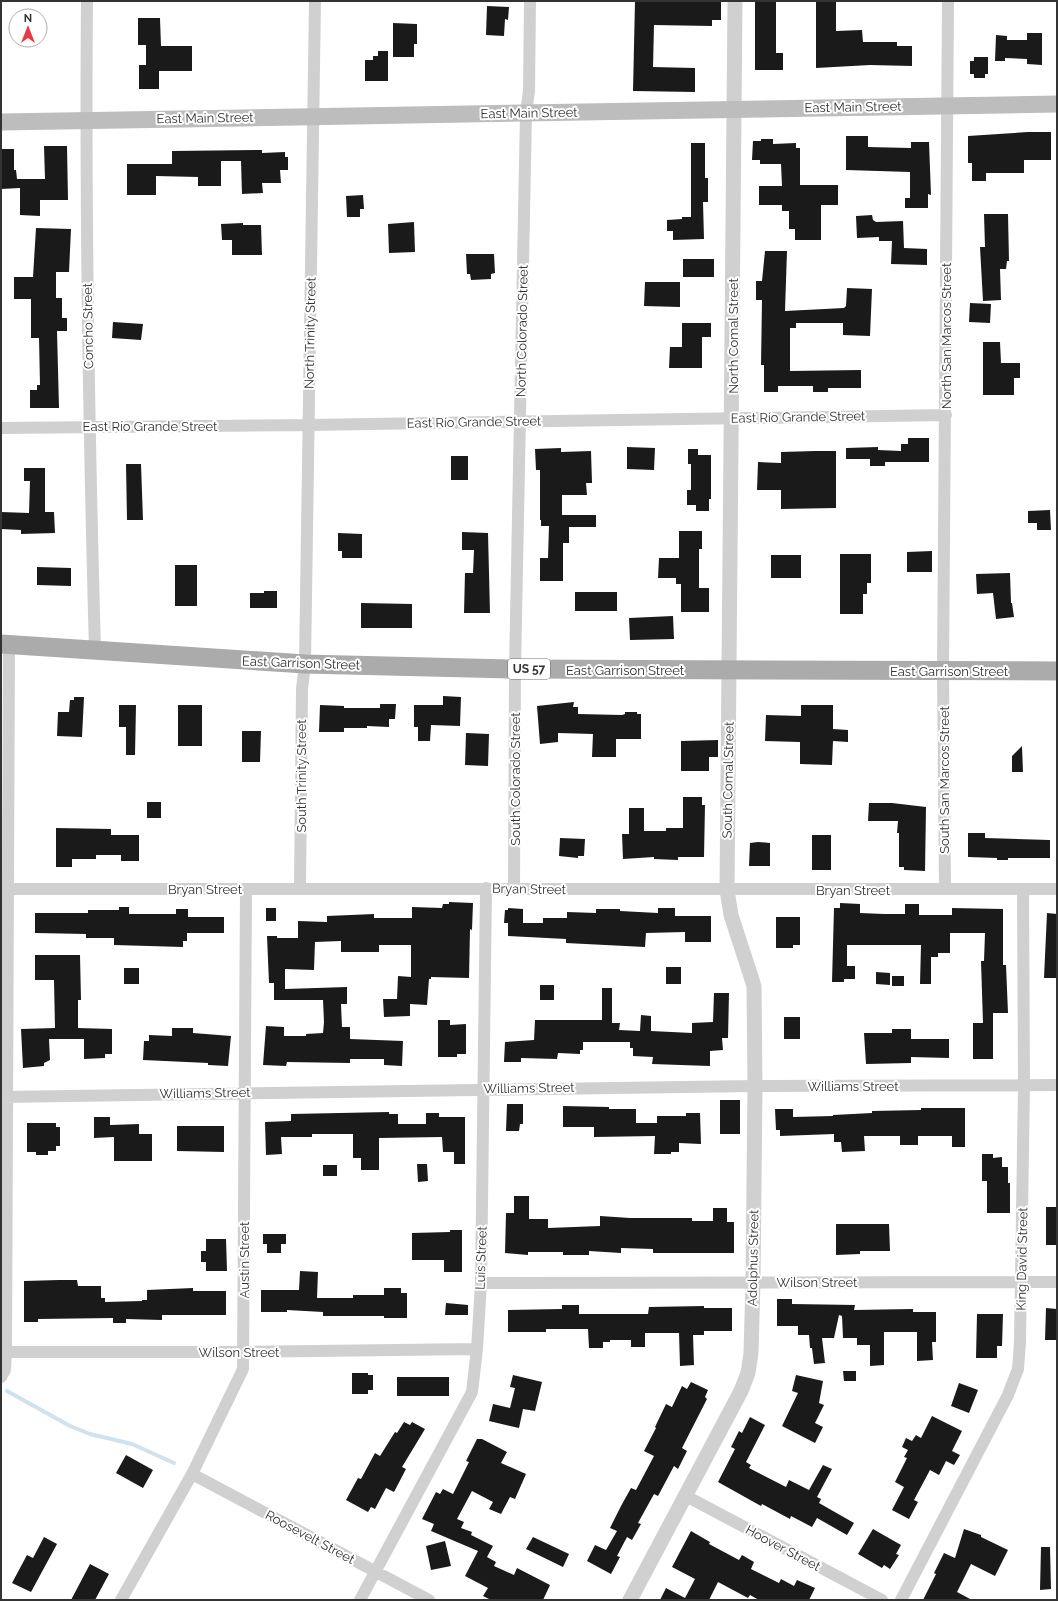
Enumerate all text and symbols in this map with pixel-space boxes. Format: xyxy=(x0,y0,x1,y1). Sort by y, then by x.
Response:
north arrow xyxy=(8,8,48,48)
text: N xyxy=(24,12,32,25)
street label: East Main Street xyxy=(804,99,902,115)
street label: East Main Street xyxy=(480,105,578,121)
street label: East Main Street xyxy=(156,110,254,126)
street label: North San Marcos Street xyxy=(939,262,954,409)
street label: North Colorado Street xyxy=(513,264,531,397)
street label: North Trinity Street xyxy=(302,276,318,389)
street label: North Comal Street xyxy=(726,278,741,394)
street label: Concho Street xyxy=(80,282,96,369)
street label: East Río Grande Street xyxy=(730,408,866,426)
street label: East Río Grande Street xyxy=(406,413,542,431)
street label: East Río Grande Street xyxy=(83,419,218,434)
street label: East Garrison Street xyxy=(242,653,361,673)
road number: US 57 xyxy=(508,659,550,679)
street label: East Garrison Street xyxy=(566,663,685,678)
street label: East Garrison Street xyxy=(890,664,1009,679)
street label: South San Marcos Street xyxy=(937,706,952,854)
street label: South Colorado Street xyxy=(508,712,523,846)
street label: South Trinity Street xyxy=(294,719,309,833)
street label: South Comal Street xyxy=(719,721,737,839)
street label: Bryan Street xyxy=(492,881,567,897)
street label: Bryan Street xyxy=(168,882,243,897)
street label: Bryan Street xyxy=(816,883,891,898)
street label: Williams Street xyxy=(807,1079,899,1094)
street label: Williams Street xyxy=(483,1080,575,1096)
street label: Williams Street xyxy=(159,1085,251,1101)
street label: King David Street xyxy=(1014,1207,1030,1311)
street label: Adolphus Street xyxy=(745,1209,761,1307)
street label: Austin Street xyxy=(237,1221,252,1298)
street label: Luis Street xyxy=(472,1225,490,1290)
street label: Wilson Street xyxy=(777,1275,858,1290)
street label: Wilson Street xyxy=(199,1345,280,1360)
street label: Roosevelt Street xyxy=(263,1507,358,1567)
street label: Hoover Street xyxy=(743,1522,824,1574)

